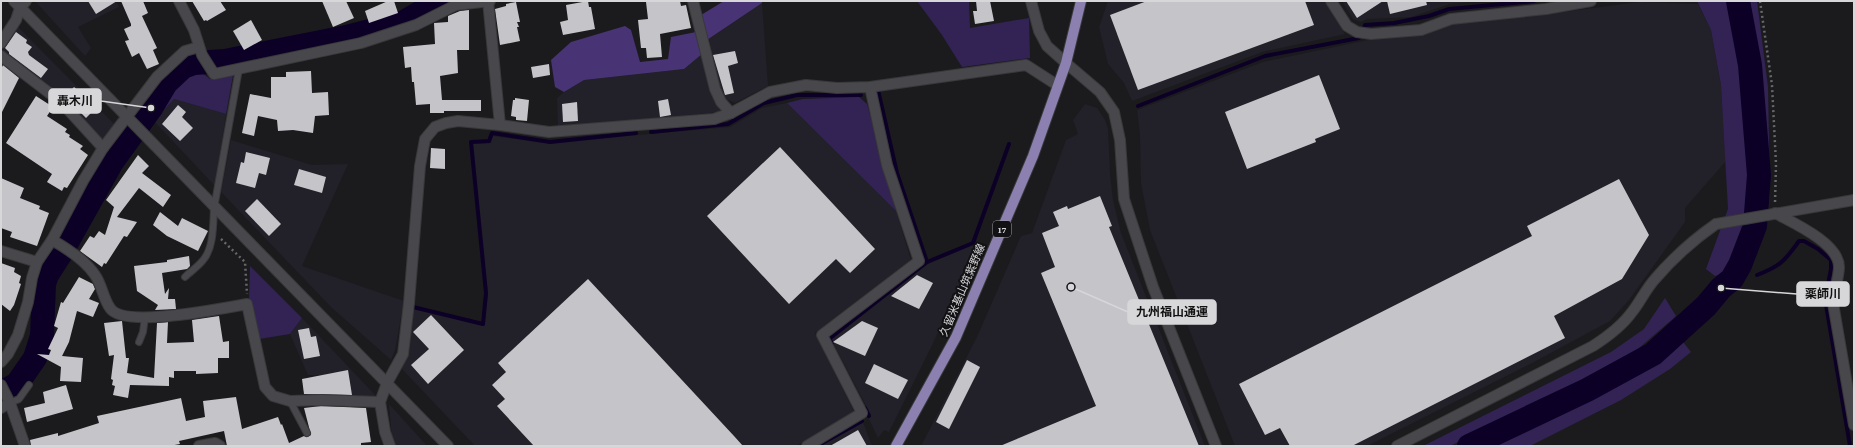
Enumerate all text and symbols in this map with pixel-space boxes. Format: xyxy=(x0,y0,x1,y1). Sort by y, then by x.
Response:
callout: 轟木川 xyxy=(49,89,101,113)
text: 轟木川 xyxy=(57,94,93,108)
road number: 17 xyxy=(993,221,1011,237)
street label: 久留米基山筑紫野線 xyxy=(937,242,987,338)
callout: 薬師川 xyxy=(1797,282,1849,306)
text: 薬師川 xyxy=(1805,287,1841,301)
callout: 九州福山通運 xyxy=(1128,300,1216,324)
text: 九州福山通運 xyxy=(1136,305,1208,319)

